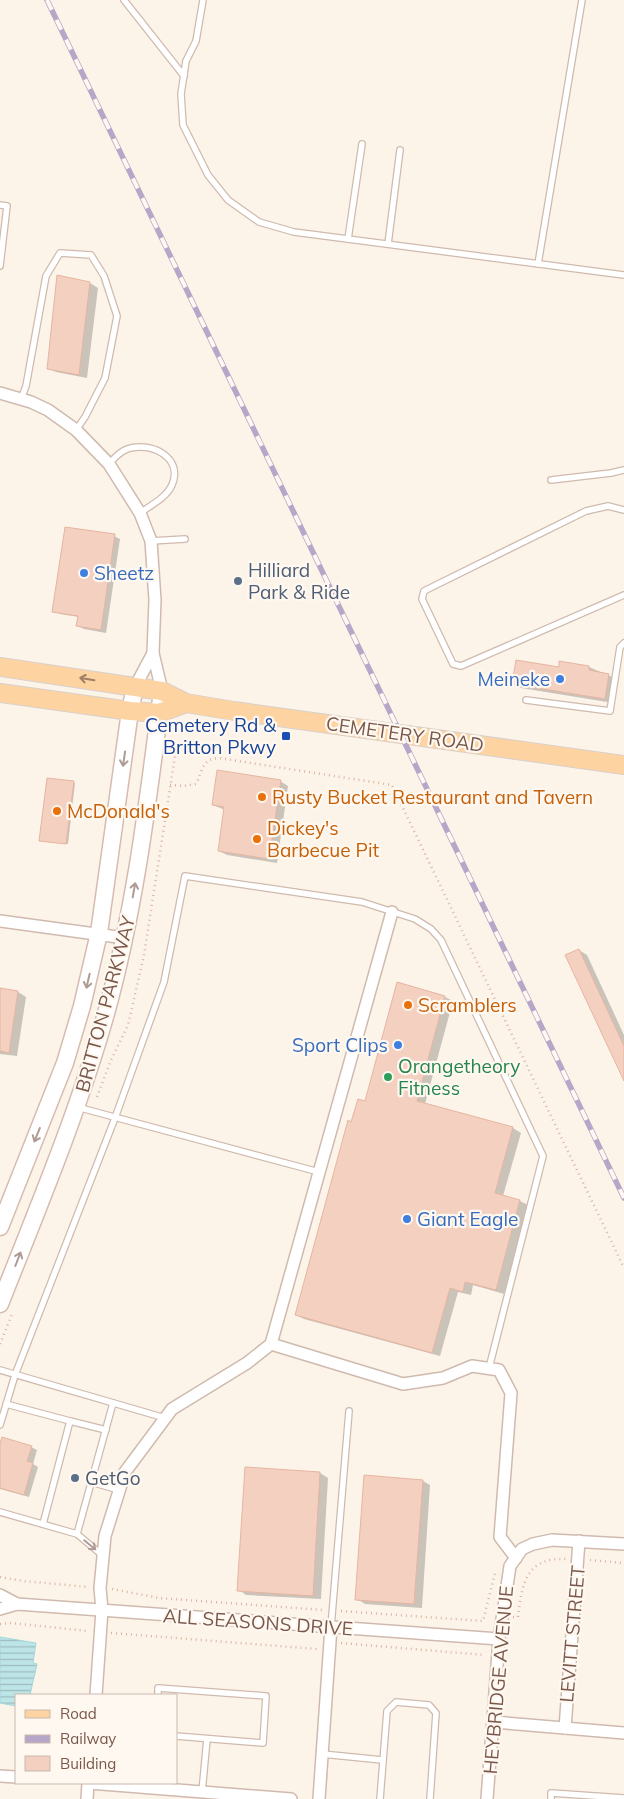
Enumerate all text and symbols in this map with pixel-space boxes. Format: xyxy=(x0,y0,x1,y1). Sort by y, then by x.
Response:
place label: Hilliard Park & Ride xyxy=(248,558,350,604)
place label: Sheetz xyxy=(94,561,154,585)
marker: Sheetz xyxy=(78,567,90,579)
marker: Hilliard Park & Ride xyxy=(232,575,244,587)
place label: Meineke xyxy=(477,667,550,691)
marker: Meineke xyxy=(554,673,566,685)
one-way arrow xyxy=(79,674,95,684)
street label: CEMETERY ROAD xyxy=(324,711,486,757)
place label: Cemetery Rd & Britton Pkwy xyxy=(145,713,277,759)
marker: Cemetery Rd & Britton Pkwy xyxy=(280,730,292,742)
one-way arrow xyxy=(119,751,129,767)
place label: Rusty Bucket Restaurant and Tavern xyxy=(272,785,593,809)
marker: Rusty Bucket Restaurant and Tavern xyxy=(256,791,268,803)
place label: McDonald's xyxy=(67,799,170,823)
marker: McDonald's xyxy=(51,805,63,817)
place label: Dickey's Barbecue Pit xyxy=(267,816,380,862)
marker: Dickey's Barbecue Pit xyxy=(251,833,263,845)
one-way arrow xyxy=(129,882,139,898)
street label: BRITTON PARKWAY xyxy=(70,913,140,1095)
one-way arrow xyxy=(83,972,92,988)
place label: Scramblers xyxy=(418,993,517,1017)
marker: Scramblers xyxy=(402,999,414,1011)
place label: Sport Clips xyxy=(292,1033,388,1057)
marker: Sport Clips xyxy=(392,1039,404,1051)
place label: Orangetheory Fitness xyxy=(398,1054,520,1100)
marker: Orangetheory Fitness xyxy=(382,1071,394,1083)
one-way arrow xyxy=(32,1127,41,1142)
place label: Giant Eagle xyxy=(417,1207,518,1231)
marker: Giant Eagle xyxy=(401,1213,413,1225)
one-way arrow xyxy=(13,1252,23,1267)
place label: GetGo xyxy=(85,1466,141,1490)
marker: GetGo xyxy=(69,1472,81,1484)
one-way arrow xyxy=(83,1540,96,1551)
street label: LEVITT STREET xyxy=(554,1564,590,1704)
street label: HEYBRIDGE AVENUE xyxy=(478,1585,518,1775)
street label: ALL SEASONS DRIVE xyxy=(162,1603,354,1641)
legend xyxy=(15,1694,178,1784)
text: Road xyxy=(60,1704,97,1723)
text: Railway xyxy=(60,1729,116,1748)
text: Building xyxy=(60,1754,116,1773)

